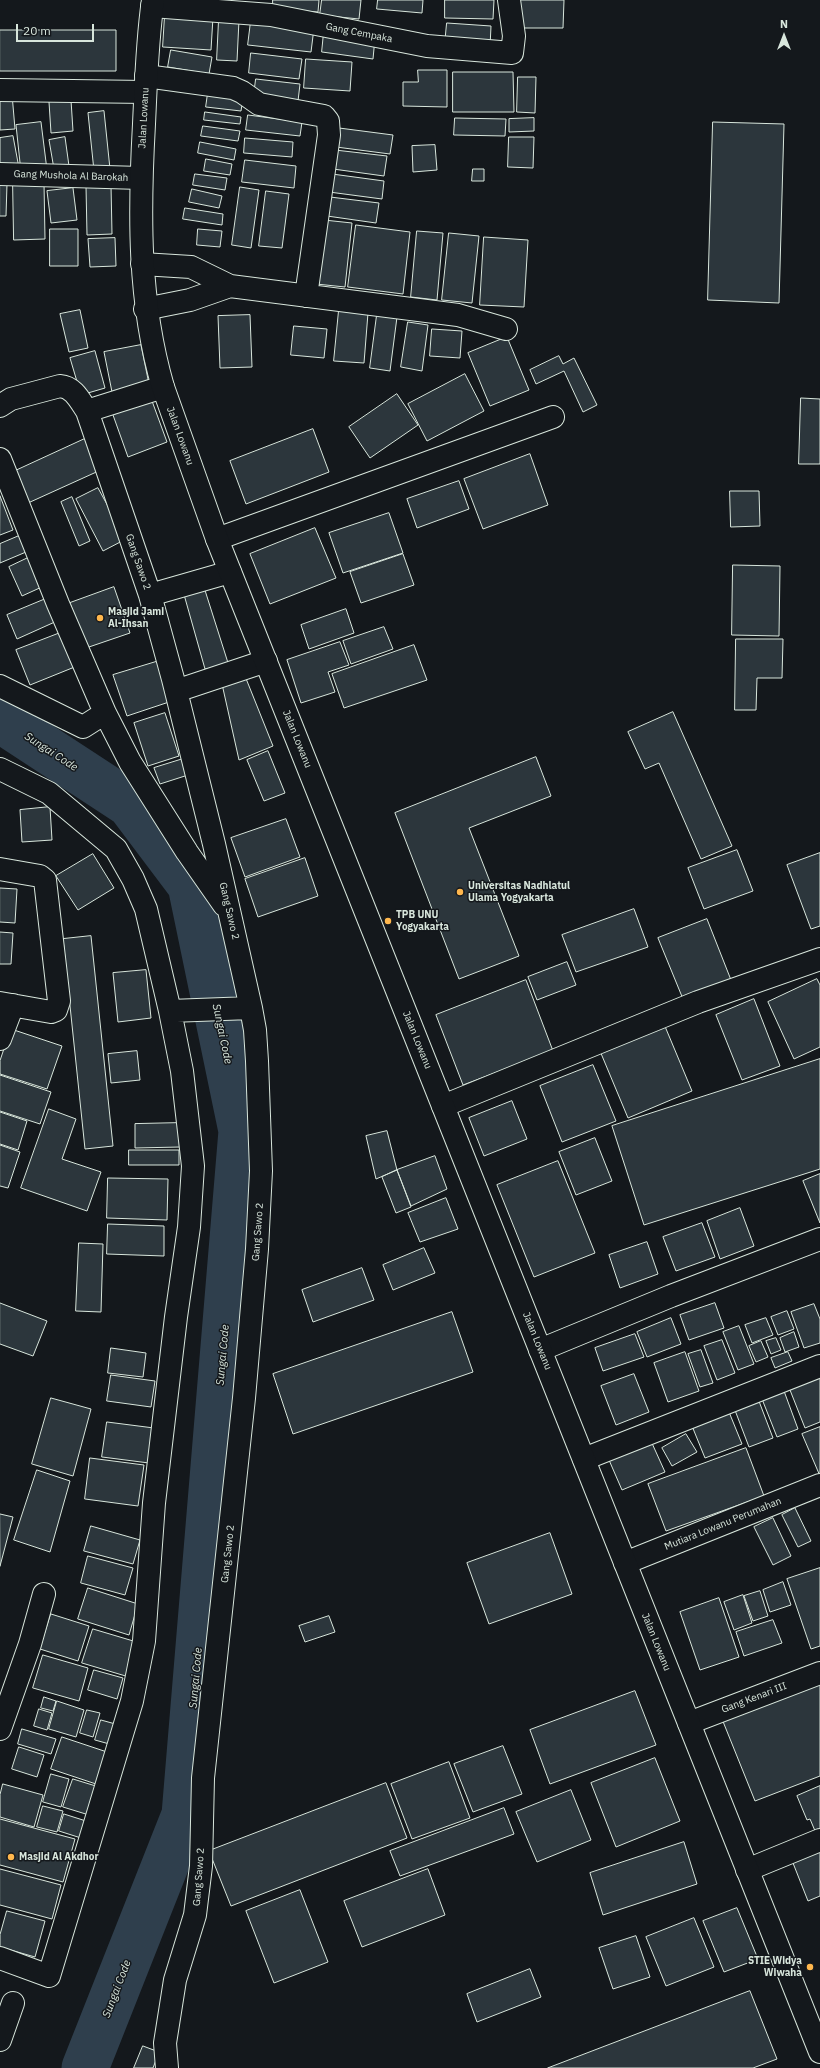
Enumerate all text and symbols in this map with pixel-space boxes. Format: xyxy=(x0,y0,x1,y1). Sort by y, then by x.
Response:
scale bar xyxy=(18,16,96,42)
north arrow xyxy=(764,16,804,56)
text: N xyxy=(780,17,788,31)
street label: Gang Cempaka xyxy=(325,21,393,45)
text: 20 m xyxy=(23,23,51,38)
street label: Jalan Lowanu xyxy=(136,87,152,149)
street label: Gang Mushola Al Barokah xyxy=(13,168,129,184)
street label: Jalan Lowanu xyxy=(164,405,196,467)
street label: Gang Sawo 2 xyxy=(123,532,153,592)
place label: Masjid Jami Al-Ihsan xyxy=(108,606,164,630)
marker: Masjid Jami Al-Ihsan xyxy=(95,613,105,623)
street label: Jalan Lowanu xyxy=(280,708,314,770)
water label: Sungai Code xyxy=(22,730,80,774)
place label: Universitas Nadhlatul Ulama Yogyakarta xyxy=(468,880,570,904)
street label: Gang Sawo 2 xyxy=(217,881,241,941)
marker: Universitas Nadhlatul Ulama Yogyakarta xyxy=(455,887,465,897)
place label: TPB UNU Yogyakarta xyxy=(396,909,449,932)
marker: TPB UNU Yogyakarta xyxy=(383,916,393,926)
water label: Sungai Code xyxy=(209,1003,235,1065)
street label: Jalan Lowanu xyxy=(400,1009,434,1071)
street label: Gang Sawo 2 xyxy=(250,1202,266,1262)
street label: Jalan Lowanu xyxy=(520,1310,554,1372)
water label: Sungai Code xyxy=(214,1324,232,1386)
street label: Mutiara Lowanu Perumahan xyxy=(663,1495,783,1553)
street label: Gang Sawo 2 xyxy=(219,1524,237,1584)
street label: Jalan Lowanu xyxy=(639,1611,673,1673)
water label: Sungai Code xyxy=(187,1647,205,1709)
street label: Gang Kenari III xyxy=(720,1680,788,1716)
street label: Gang Sawo 2 xyxy=(191,1847,207,1907)
place label: Masjid Al Akdhor xyxy=(19,1851,98,1863)
marker: Masjid Al Akdhor xyxy=(6,1852,16,1862)
place label: STIE Widya Wiwaha xyxy=(748,1955,802,1978)
water label: Sungai Code xyxy=(100,1958,134,2020)
marker: STIE Widya Wiwaha xyxy=(805,1962,815,1972)

